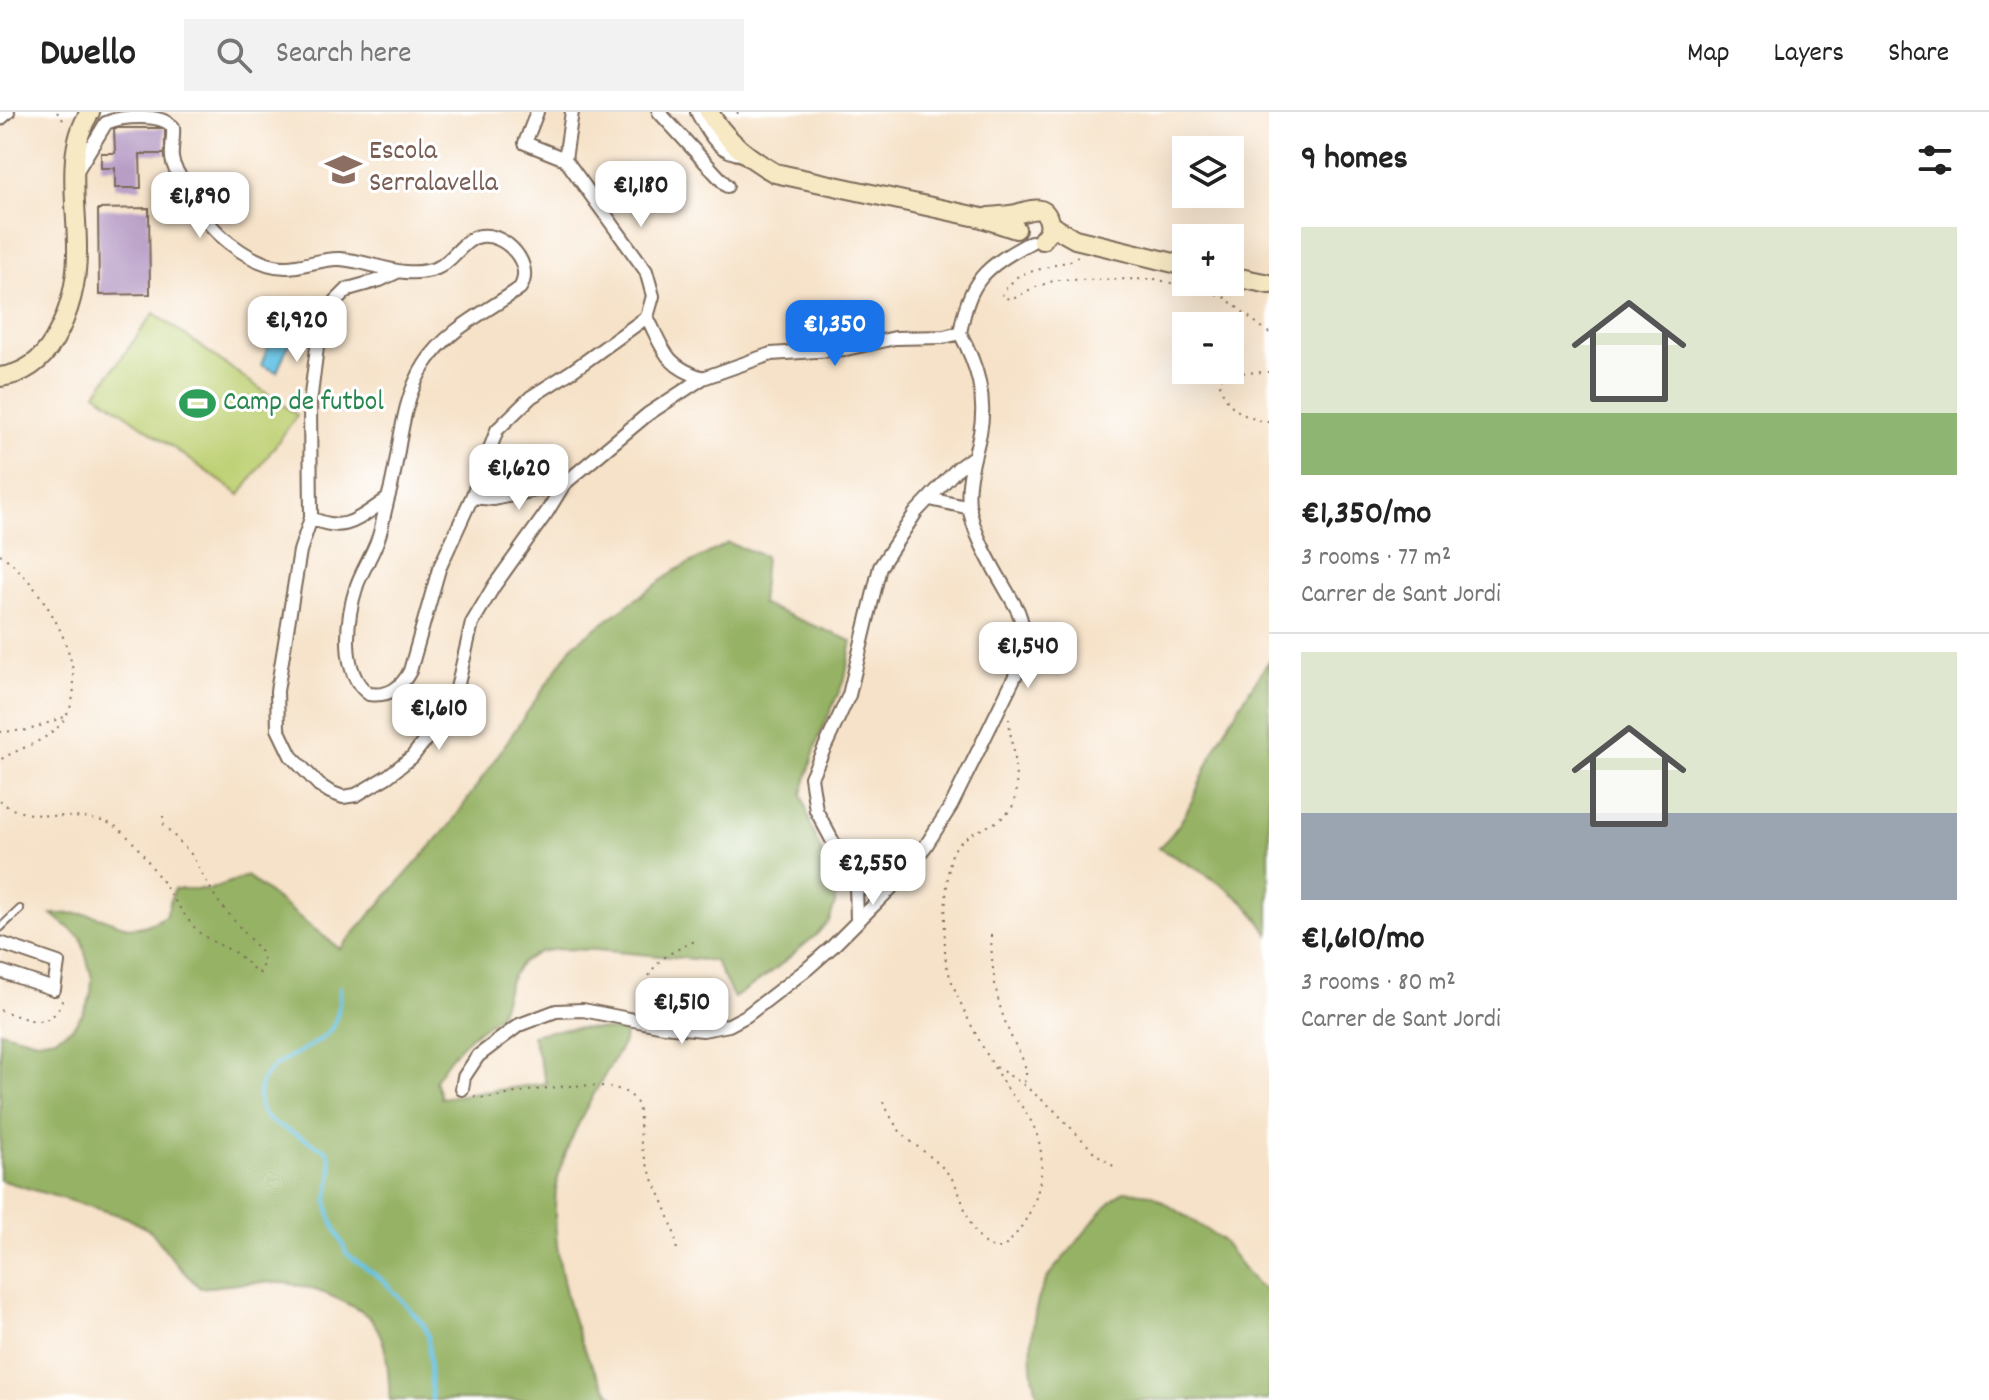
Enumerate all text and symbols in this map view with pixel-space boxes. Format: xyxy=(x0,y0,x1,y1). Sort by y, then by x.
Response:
search box xyxy=(184,19,744,91)
text: Dwello xyxy=(40,28,136,83)
icon: search xyxy=(212,33,256,77)
text: Search here xyxy=(276,34,411,77)
text: Map xyxy=(1687,35,1730,75)
text: Layers xyxy=(1774,35,1844,75)
text: Share xyxy=(1888,35,1949,75)
place label: Escola Serralavella xyxy=(369,133,499,205)
map controls xyxy=(1172,136,1244,384)
button: layers xyxy=(1172,136,1244,208)
text: 9 homes xyxy=(1301,136,1408,185)
icon: filters xyxy=(1913,138,1957,182)
school or university icon: Escola Serralavella xyxy=(324,150,362,188)
pin: €1,180 xyxy=(576,161,706,229)
text: €1,180 xyxy=(613,168,669,205)
pin: €1,890 xyxy=(135,172,265,240)
text: €1,890 xyxy=(169,179,231,216)
button: + xyxy=(1172,224,1244,296)
icon: home xyxy=(1557,279,1701,423)
pin: €1,920 xyxy=(232,296,362,364)
pin: €1,350 xyxy=(770,300,900,368)
text: €1,920 xyxy=(266,303,328,340)
text: €1,350 xyxy=(804,307,866,344)
button: − xyxy=(1172,312,1244,384)
place label: Camp de futbol xyxy=(223,384,384,424)
sports icon: Camp de futbol xyxy=(178,385,216,423)
pin: €1,620 xyxy=(454,444,584,512)
text: €1,620 xyxy=(487,451,551,488)
text: €1,350/mo xyxy=(1301,491,1431,540)
text: 3 rooms · 77 m² xyxy=(1301,540,1451,577)
text: Carrer de Sant Jordi xyxy=(1301,577,1501,614)
pin: €1,540 xyxy=(963,622,1093,690)
text: €1,540 xyxy=(997,629,1059,666)
pin: €1,610 xyxy=(374,684,504,752)
text: €1,610 xyxy=(410,691,468,728)
icon: home xyxy=(1557,704,1701,848)
pin: €2,550 xyxy=(808,839,938,907)
text: €2,550 xyxy=(838,846,908,883)
text: €1,610/mo xyxy=(1301,916,1425,965)
text: 3 rooms · 80 m² xyxy=(1301,965,1456,1002)
pin: €1,510 xyxy=(617,978,747,1046)
text: €1,510 xyxy=(653,985,711,1022)
text: Carrer de Sant Jordi xyxy=(1301,1002,1501,1039)

